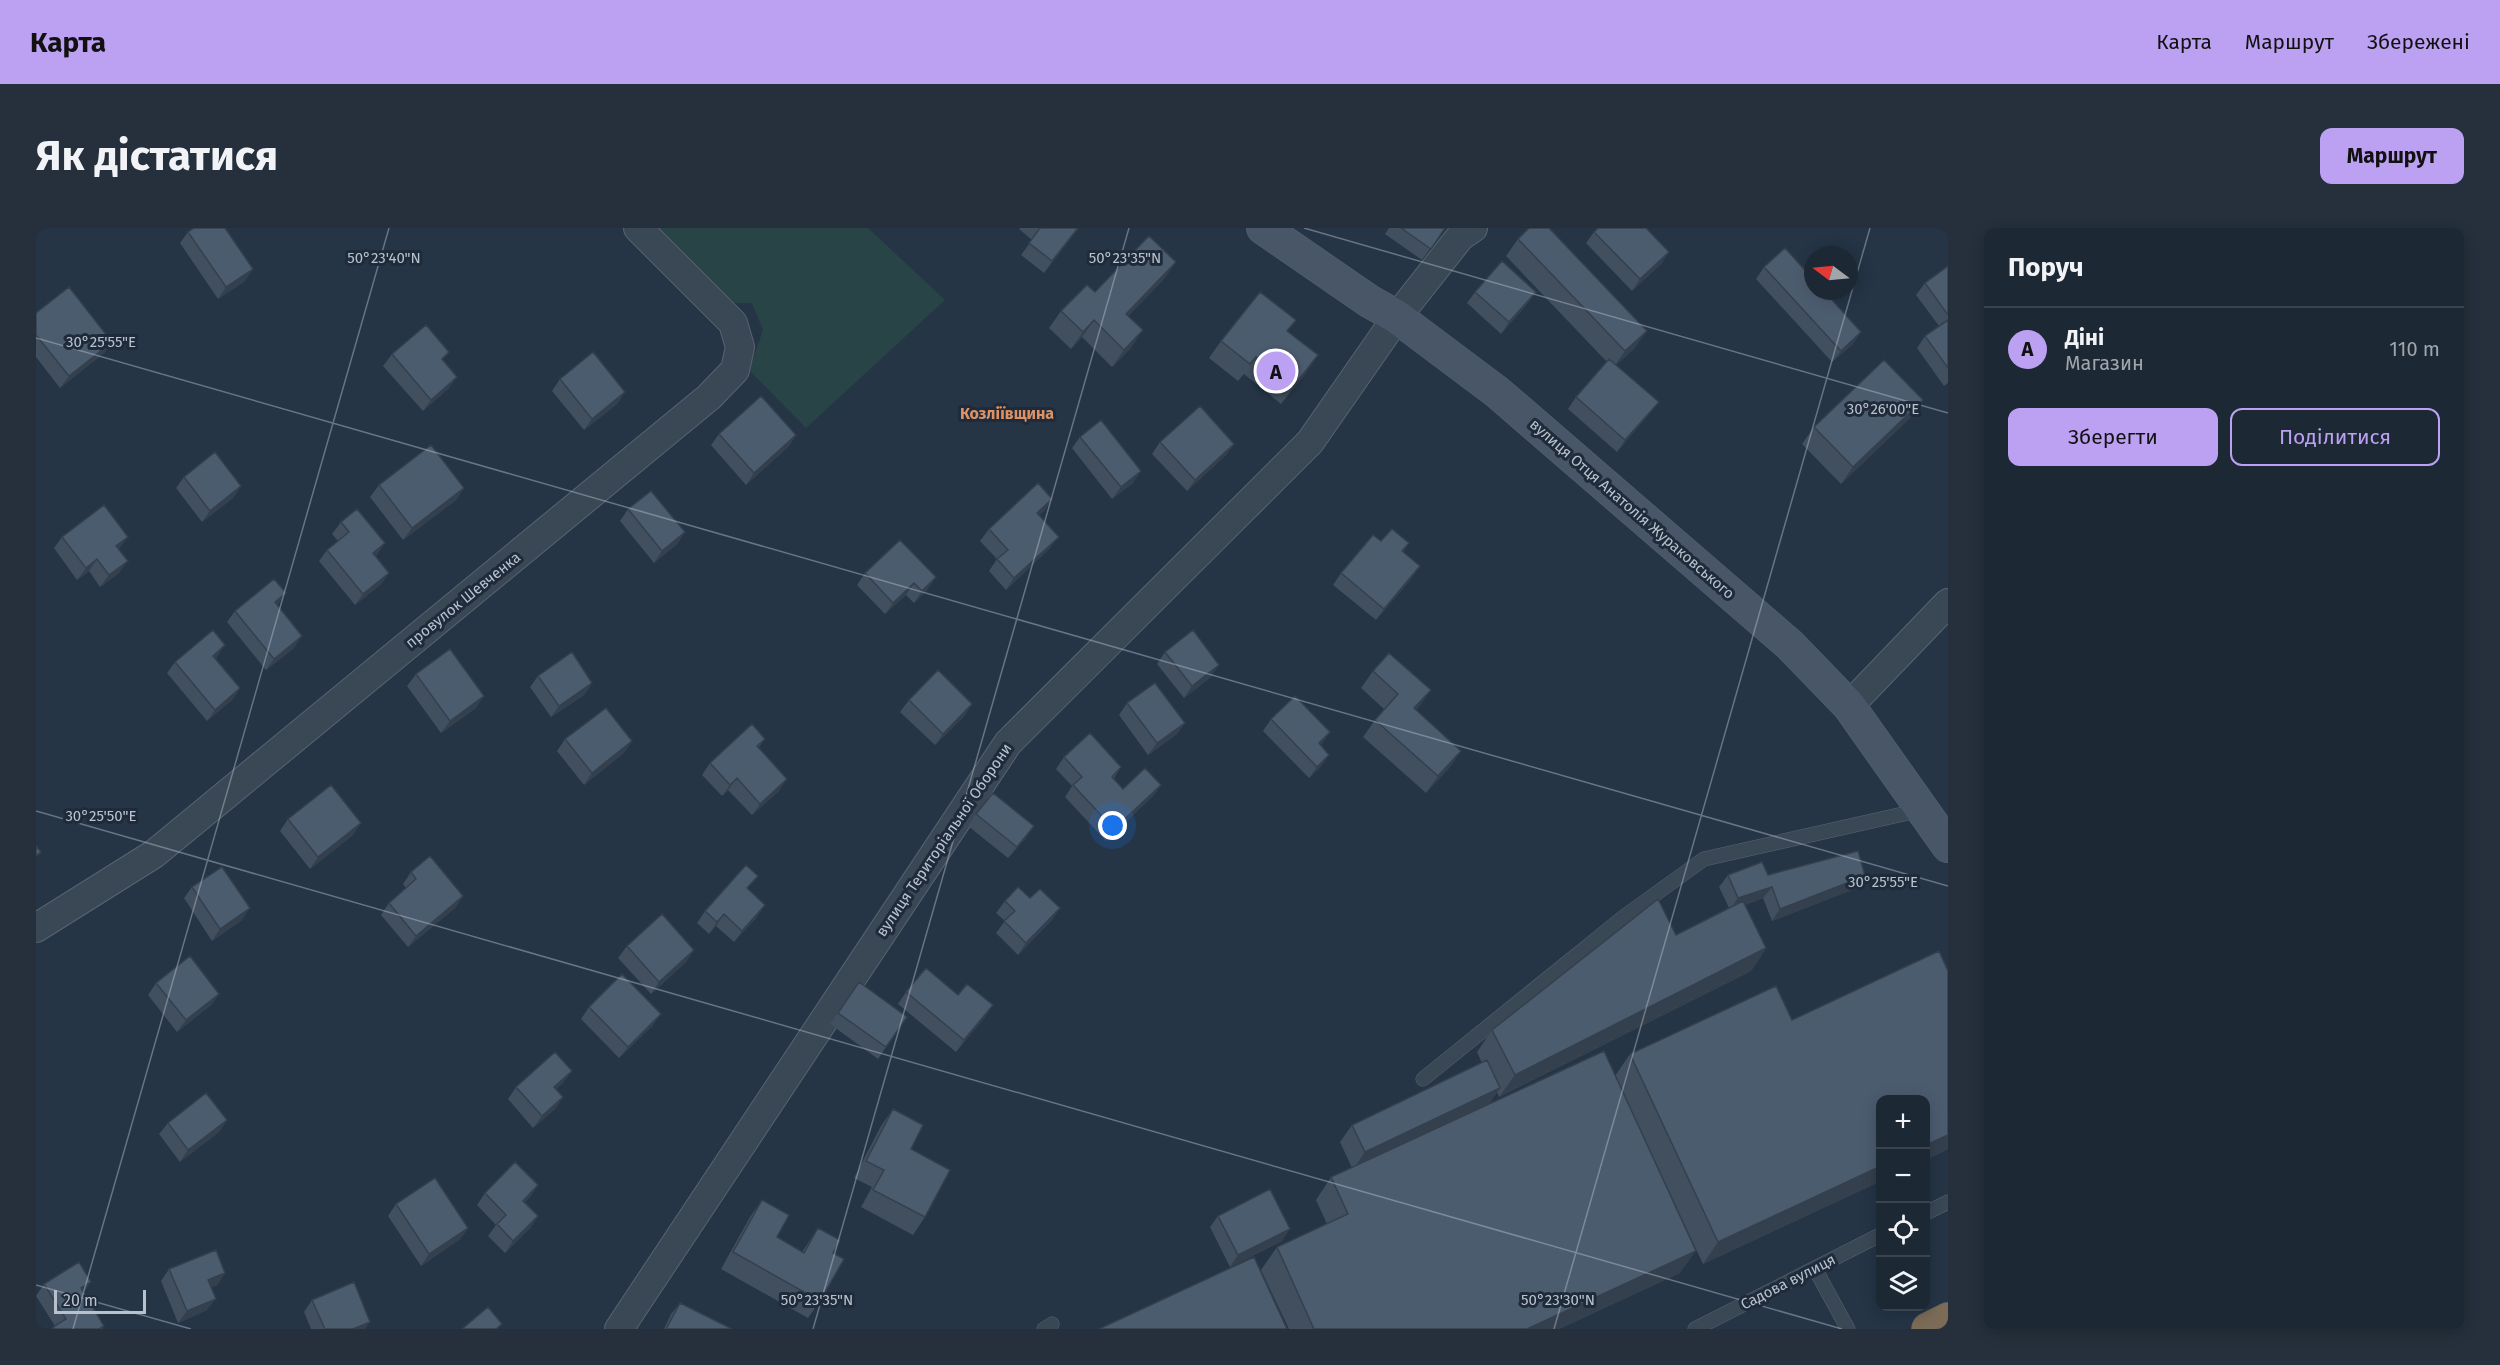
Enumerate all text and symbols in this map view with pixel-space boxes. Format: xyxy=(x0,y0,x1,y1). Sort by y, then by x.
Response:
text: Карта xyxy=(30,26,106,59)
text: Карта xyxy=(2156,29,2212,55)
text: Маршрут xyxy=(2245,29,2334,55)
text: Збережені xyxy=(2367,29,2470,55)
button: Маршрут xyxy=(2320,128,2464,184)
text: Як дістатися xyxy=(36,131,278,181)
north arrow xyxy=(1804,246,1858,300)
text: 50°23'40"N xyxy=(347,249,421,267)
text: 50°23'35"N xyxy=(1089,249,1161,267)
text: Поруч xyxy=(2008,252,2084,283)
text: Діні xyxy=(2065,324,2104,351)
text: 30°25'55"E xyxy=(66,333,136,351)
text: A xyxy=(2022,337,2033,361)
text: 110 m xyxy=(2389,337,2440,361)
pin: A xyxy=(1256,348,1296,394)
text: Магазин xyxy=(2065,351,2144,375)
text: 30°26'00"E xyxy=(1847,400,1919,418)
district label: Козліївщина xyxy=(960,404,1054,423)
button: Зберегти xyxy=(2008,408,2218,466)
button: Поділитися xyxy=(2230,408,2440,466)
street label: вулиця Отця Анатолія Жураковського xyxy=(1526,415,1738,603)
street label: провулок Шевченка xyxy=(402,548,524,652)
street label: вулиця Територіальної Оборони xyxy=(872,740,1016,940)
text: 30°25'50"E xyxy=(65,807,137,825)
your location xyxy=(1098,811,1127,840)
text: 30°25'55"E xyxy=(1848,873,1918,891)
map controls xyxy=(1876,1095,1930,1311)
button: + xyxy=(1876,1095,1930,1149)
button: − xyxy=(1876,1149,1930,1203)
button: locate xyxy=(1876,1203,1930,1257)
street label: Садова вулиця xyxy=(1738,1250,1838,1314)
button: layers xyxy=(1876,1257,1930,1311)
scale bar xyxy=(54,1287,146,1314)
text: 20 m xyxy=(63,1291,98,1310)
text: 50°23'35"N xyxy=(781,1291,853,1309)
text: 50°23'30"N xyxy=(1521,1291,1595,1309)

